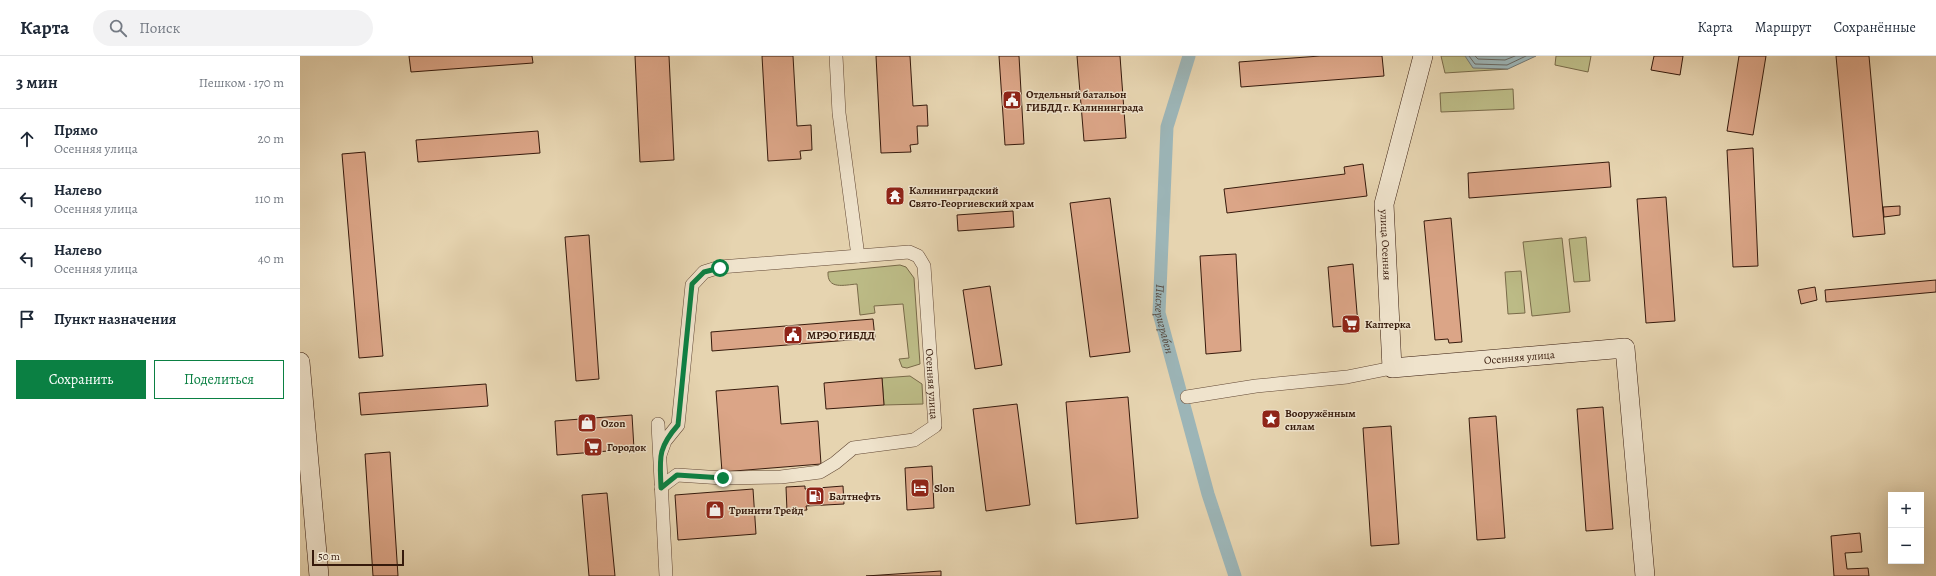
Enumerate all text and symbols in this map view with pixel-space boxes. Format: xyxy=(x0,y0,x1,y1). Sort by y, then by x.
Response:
search box xyxy=(93,10,373,46)
text: Карта xyxy=(20,15,69,41)
icon: search xyxy=(107,17,129,39)
text: Поиск xyxy=(139,18,180,38)
text: Карта xyxy=(1698,18,1733,37)
text: Маршрут xyxy=(1755,18,1811,37)
text: Сохранённые xyxy=(1833,18,1916,37)
text: 3 мин xyxy=(16,71,58,94)
text: Пешком · 170 m xyxy=(199,74,284,91)
place label: Отдельный батальон ГИБДД г. Калининграда xyxy=(1026,87,1144,115)
public building icon: Отдельный батальон ГИБДД г. Калининграда xyxy=(1001,89,1023,111)
text: Прямо xyxy=(54,120,98,140)
icon: ahead xyxy=(16,128,38,150)
text: 20 m xyxy=(258,130,284,147)
text: Осенняя улица xyxy=(54,140,138,157)
text: Налево xyxy=(54,180,102,200)
place label: Калининградский Свято-Георгиевский храм xyxy=(909,183,1035,211)
temple icon: Калининградский Свято-Георгиевский храм xyxy=(884,185,906,207)
icon: left xyxy=(16,188,38,210)
text: 110 m xyxy=(255,190,284,207)
text: Осенняя улица xyxy=(54,200,138,217)
street label: улица Осенняя xyxy=(1376,208,1395,281)
text: Налево xyxy=(54,240,102,260)
icon: left xyxy=(16,248,38,270)
text: 40 m xyxy=(258,250,284,267)
route start xyxy=(711,259,729,277)
text: Осенняя улица xyxy=(54,260,138,277)
water label: Пискериграбен xyxy=(1151,284,1178,355)
icon: arrive xyxy=(16,308,38,330)
text: Пункт назначения xyxy=(54,309,176,329)
supermarket icon: Каптерка xyxy=(1340,313,1362,335)
place label: Каптерка xyxy=(1365,317,1412,332)
public building icon: МРЭО ГИБДД xyxy=(782,324,804,346)
place label: МРЭО ГИБДД xyxy=(807,328,875,343)
street label: Осенняя улица xyxy=(1483,347,1556,368)
street label: Осенняя улица xyxy=(922,348,942,421)
button: Сохранить xyxy=(16,360,146,399)
button: Поделиться xyxy=(154,360,284,399)
place label: Вооружённым силам xyxy=(1285,406,1356,434)
place icon: Вооружённым силам xyxy=(1260,408,1282,430)
shop icon: Ozon xyxy=(576,412,598,434)
place label: Ozon xyxy=(601,416,625,431)
supermarket icon: Городок xyxy=(582,436,604,458)
place label: Городок xyxy=(607,440,646,455)
route end xyxy=(714,469,732,487)
hotel icon: Slon xyxy=(909,477,931,499)
place label: Slon xyxy=(934,481,955,496)
fuel station icon: Балтнефть xyxy=(804,485,826,507)
place label: Балтнефть xyxy=(829,489,881,504)
map controls xyxy=(1888,492,1924,564)
button: + xyxy=(1888,492,1924,528)
shop icon: Тринити Трейд xyxy=(704,499,726,521)
place label: Тринити Трейд xyxy=(729,503,804,518)
button: − xyxy=(1888,528,1924,564)
scale bar xyxy=(312,548,404,567)
text: 50 m xyxy=(318,549,340,564)

